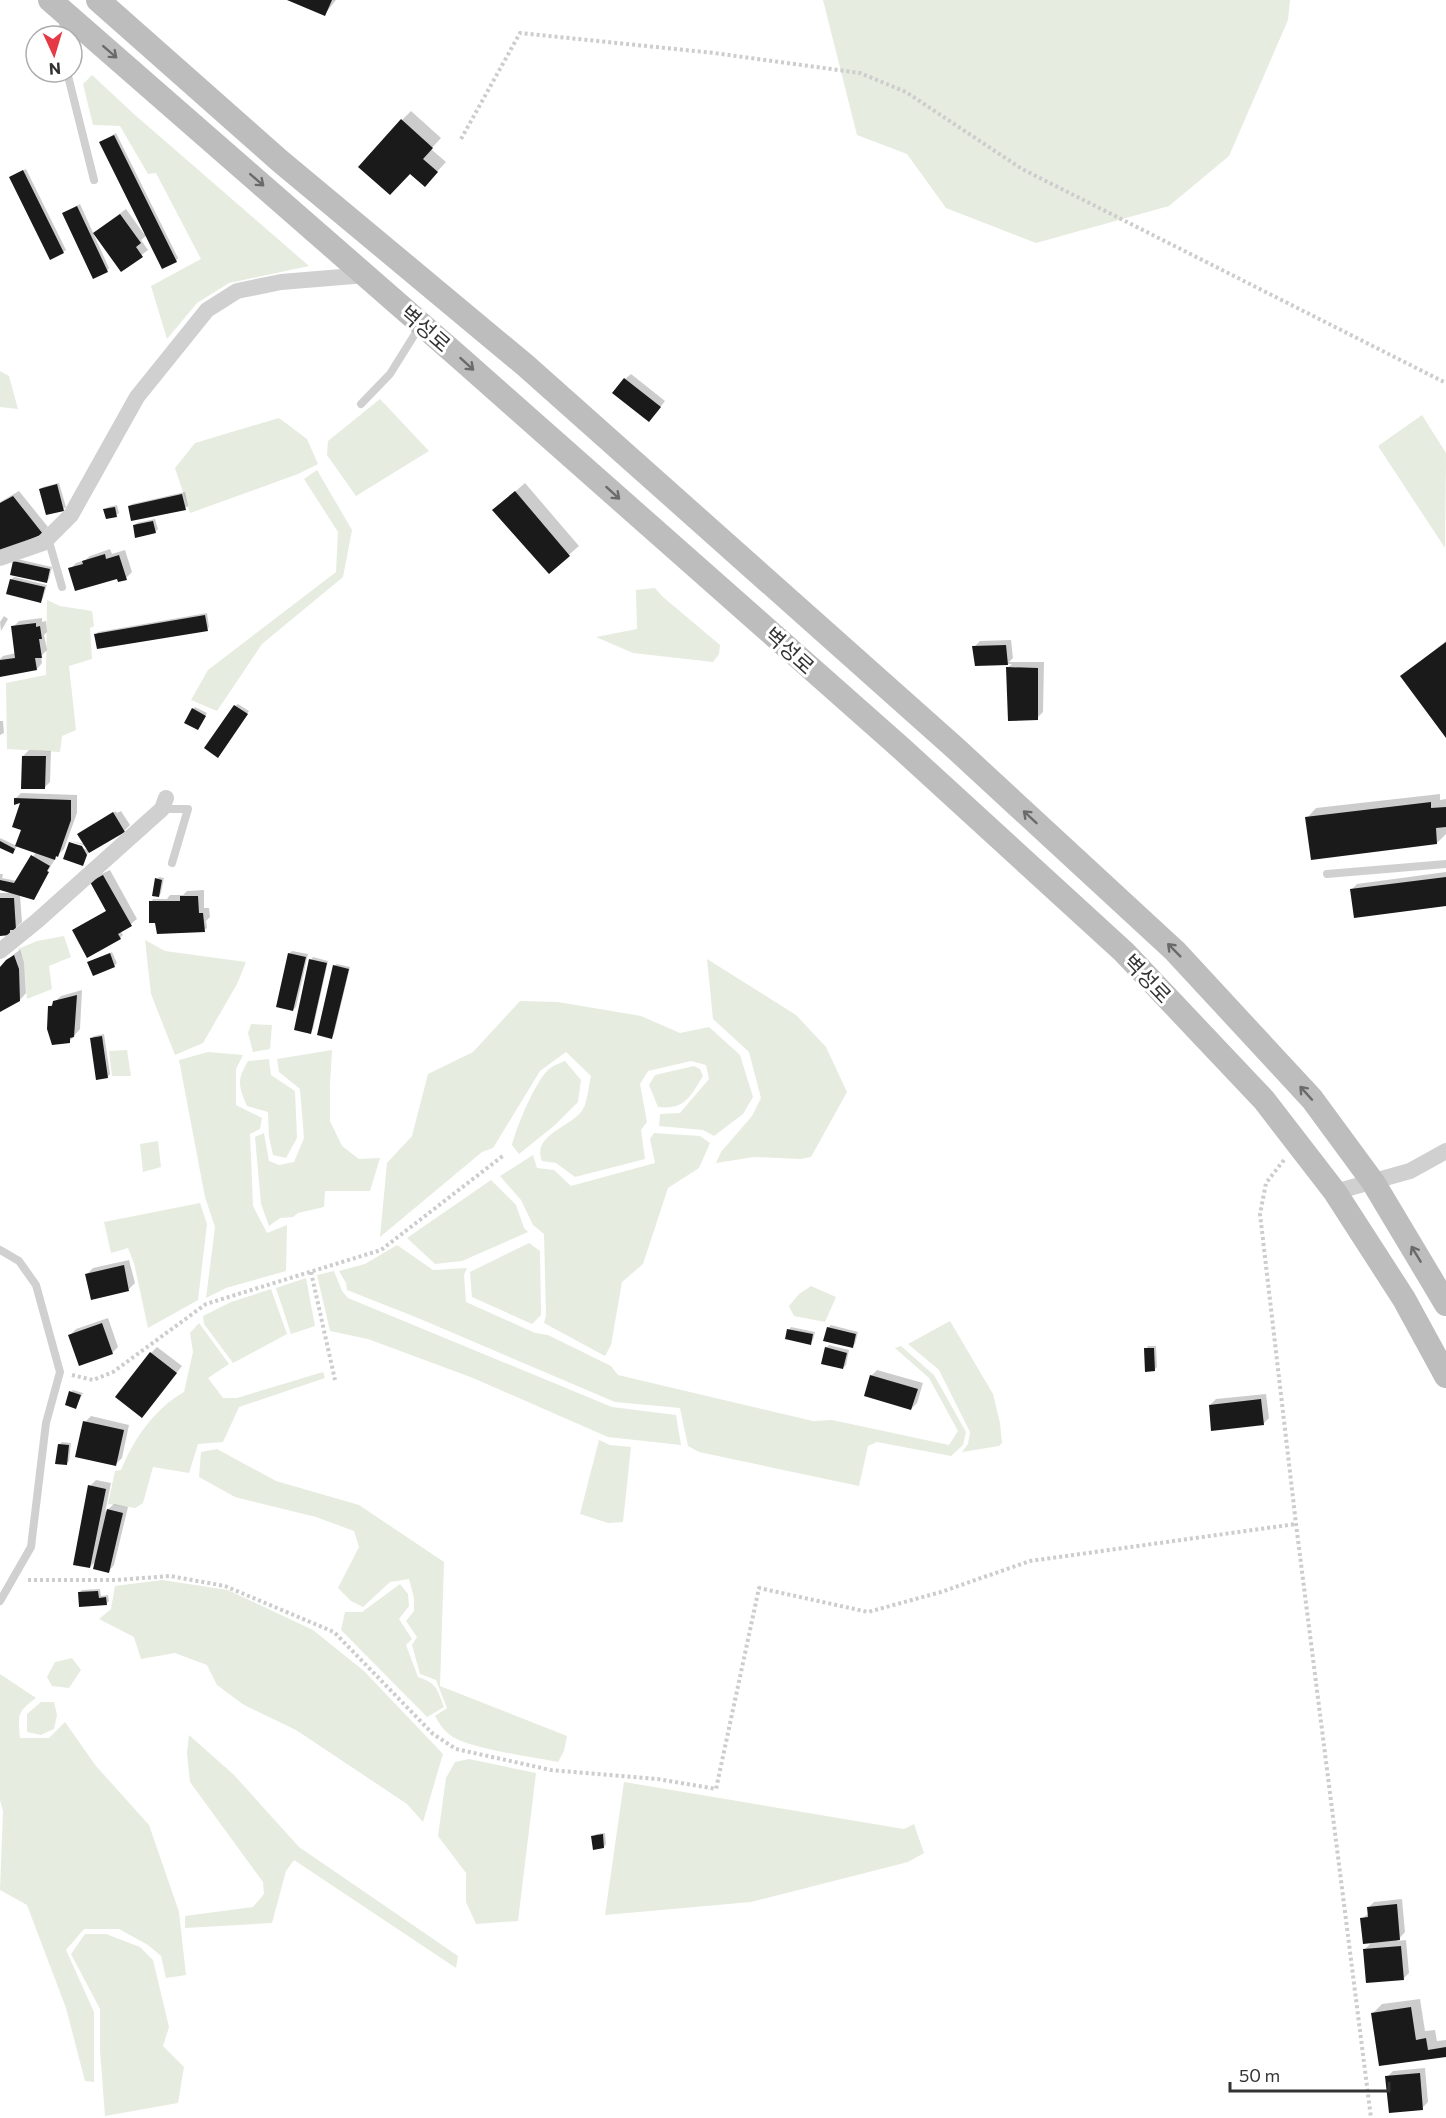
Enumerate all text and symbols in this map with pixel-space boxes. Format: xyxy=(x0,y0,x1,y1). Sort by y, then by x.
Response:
north arrow xyxy=(24,24,84,84)
one-way arrow xyxy=(102,45,117,59)
text: N xyxy=(48,60,62,79)
one-way arrow xyxy=(249,173,264,187)
street label: 벽성로 xyxy=(396,300,456,356)
one-way arrow xyxy=(459,357,474,371)
one-way arrow xyxy=(605,486,620,500)
street label: 벽성로 xyxy=(760,621,820,679)
one-way arrow xyxy=(1023,810,1038,825)
one-way arrow xyxy=(1166,942,1181,957)
street label: 벽성로 xyxy=(1119,948,1177,1008)
one-way arrow xyxy=(1299,1086,1313,1101)
one-way arrow xyxy=(1409,1246,1421,1263)
scale bar xyxy=(1230,2055,1389,2093)
text: 50 m xyxy=(1239,2064,1280,2086)

